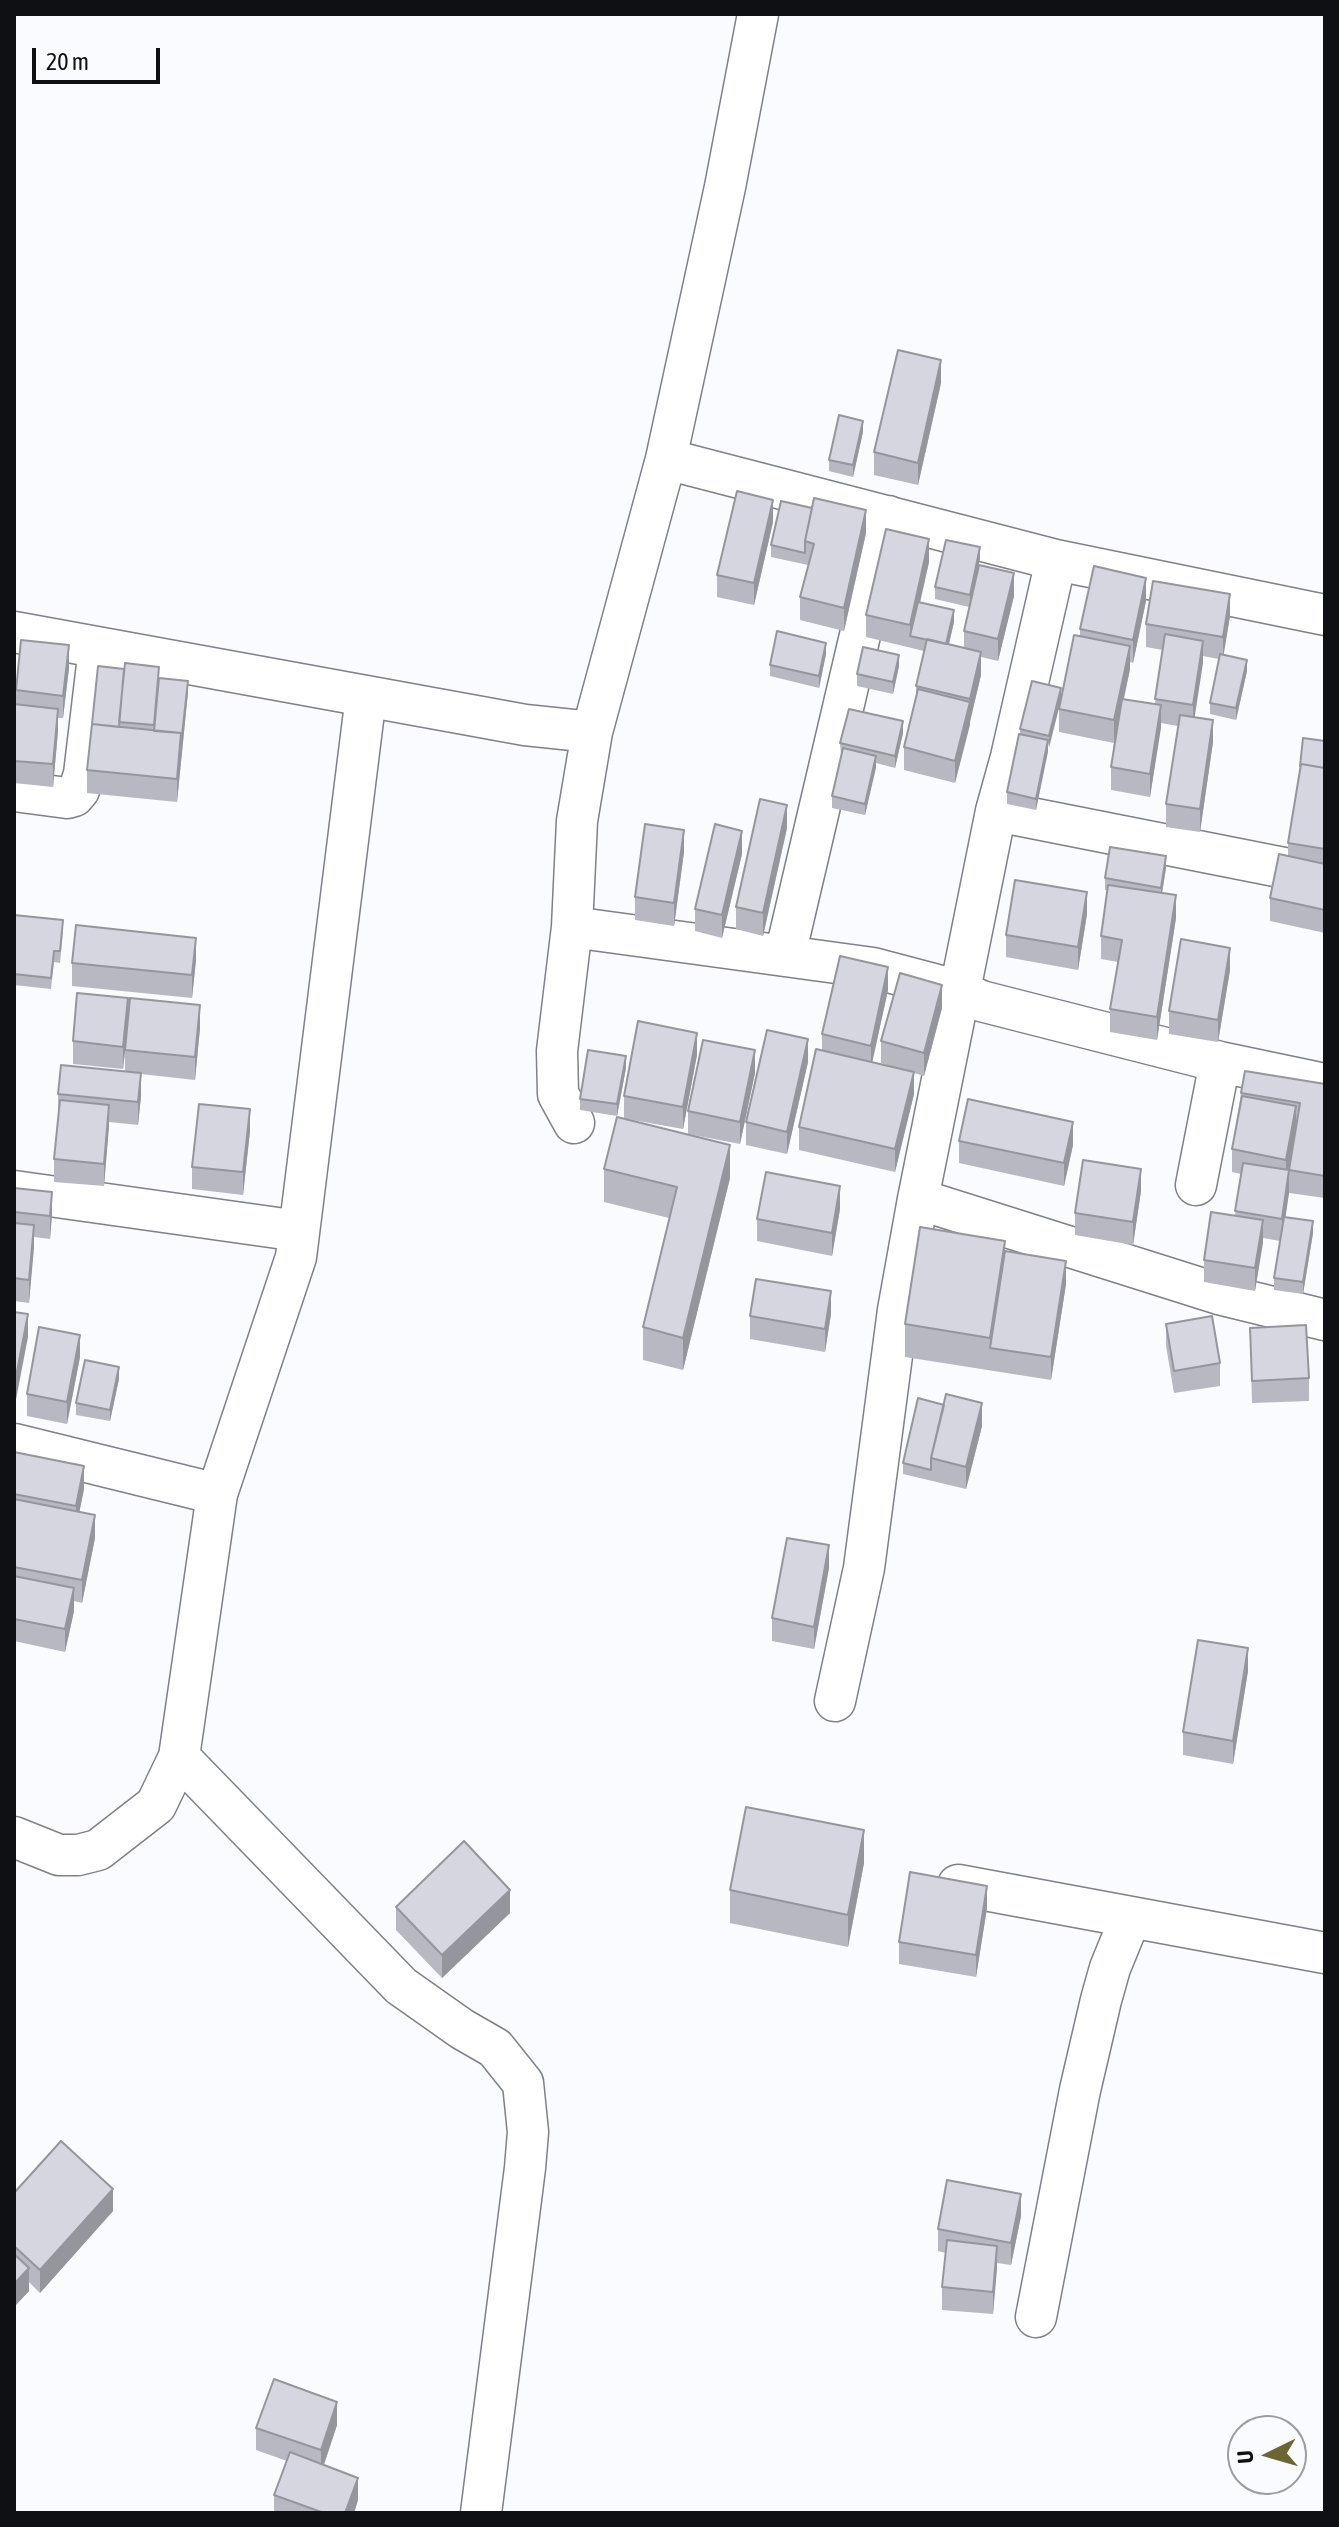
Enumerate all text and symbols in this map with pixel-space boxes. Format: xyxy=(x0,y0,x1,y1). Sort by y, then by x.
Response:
scale bar xyxy=(36,32,164,82)
text: 20 m xyxy=(46,48,89,75)
north arrow xyxy=(1227,2415,1307,2495)
text: U xyxy=(1232,2449,1259,2465)

